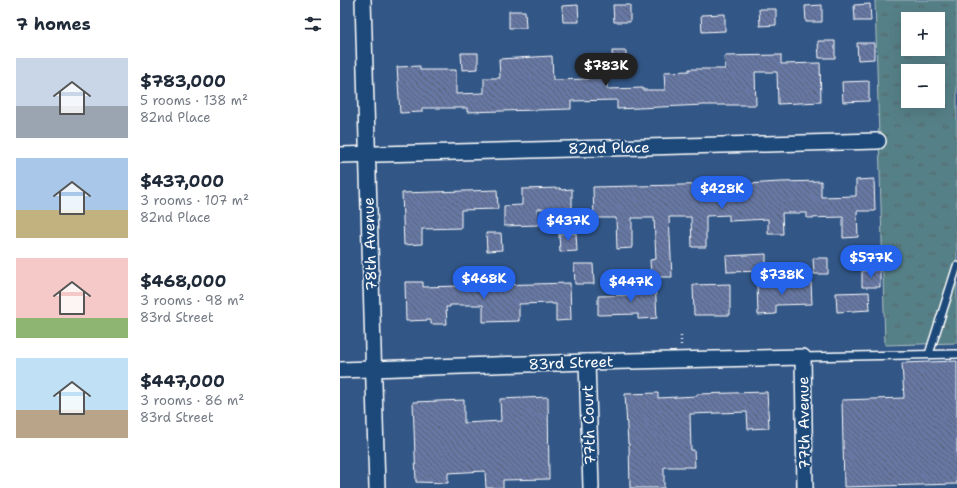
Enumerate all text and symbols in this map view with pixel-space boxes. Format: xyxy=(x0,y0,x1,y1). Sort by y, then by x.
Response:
map controls xyxy=(901,12,945,108)
button: + xyxy=(901,12,945,56)
text: 7 homes xyxy=(16,13,91,35)
icon: filters xyxy=(302,13,324,35)
pin: $783K xyxy=(578,53,634,87)
text: $783K xyxy=(584,57,628,74)
button: − xyxy=(901,64,945,108)
text: $783,000 xyxy=(140,70,226,92)
icon: home xyxy=(48,74,96,122)
text: 5 rooms · 138 m² xyxy=(140,92,248,109)
text: 82nd Place xyxy=(140,109,211,126)
street label: 82nd Place xyxy=(568,137,650,159)
text: $437,000 xyxy=(140,170,224,192)
icon: home xyxy=(48,174,96,222)
pin: $428K xyxy=(694,176,750,210)
text: $428K xyxy=(700,180,744,197)
text: 3 rooms · 107 m² xyxy=(140,192,249,209)
street label: 78th Avenue xyxy=(358,197,382,291)
pin: $437K xyxy=(540,208,596,242)
text: 82nd Place xyxy=(140,209,211,226)
text: $437K xyxy=(546,212,590,229)
pin: $577K xyxy=(843,245,899,279)
text: $577K xyxy=(849,249,893,266)
pin: $738K xyxy=(754,262,810,296)
pin: $468K xyxy=(456,266,512,300)
text: $738K xyxy=(760,266,804,283)
pin: $447K xyxy=(603,269,659,303)
text: $468,000 xyxy=(140,270,226,292)
text: $468K xyxy=(462,270,506,287)
text: $447K xyxy=(609,273,653,290)
icon: home xyxy=(48,274,96,322)
text: 3 rooms · 98 m² xyxy=(140,292,244,309)
text: 83rd Street xyxy=(140,309,214,326)
street label: 83rd Street xyxy=(528,352,614,374)
text: $447,000 xyxy=(140,370,225,392)
icon: home xyxy=(48,374,96,422)
street label: 77th Avenue xyxy=(793,376,815,470)
street label: 77th Court xyxy=(578,384,600,466)
text: 3 rooms · 86 m² xyxy=(140,392,244,409)
text: 83rd Street xyxy=(140,409,214,426)

